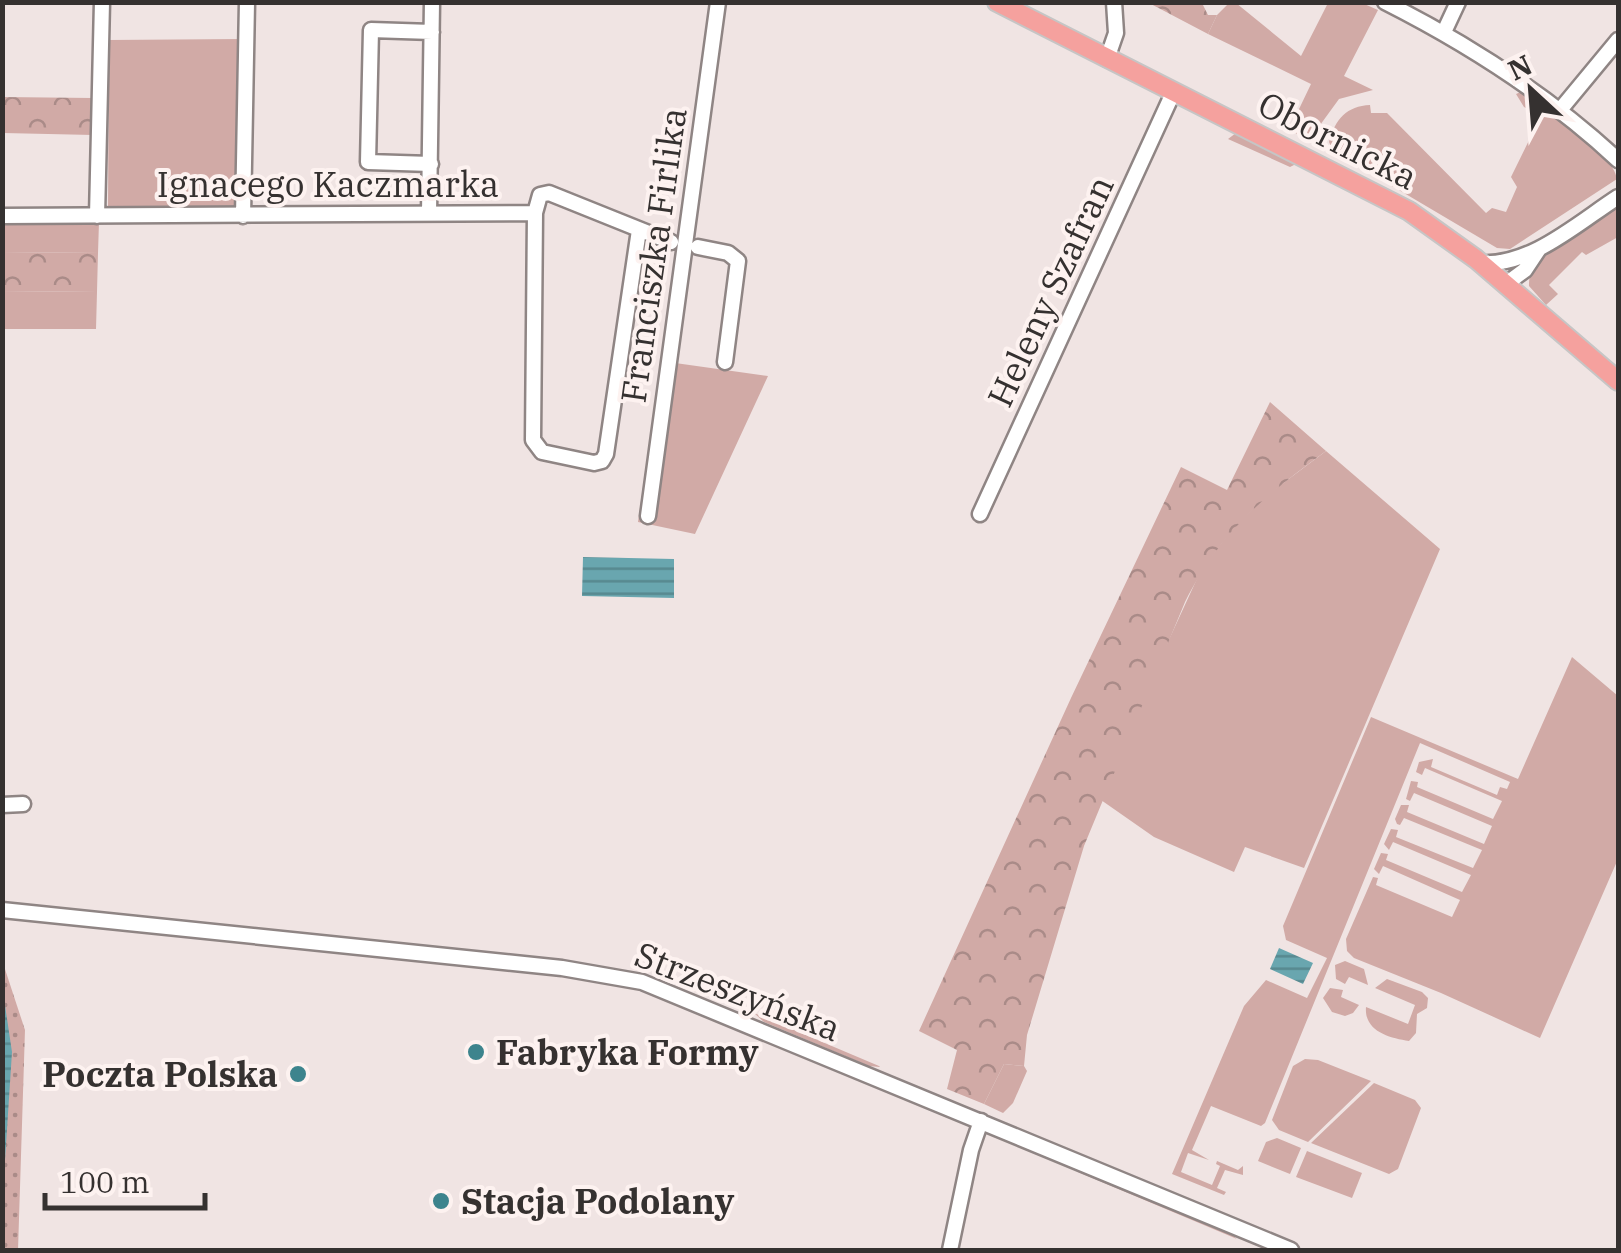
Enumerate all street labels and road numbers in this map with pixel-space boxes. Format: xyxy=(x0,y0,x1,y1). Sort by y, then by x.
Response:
street label: Obornicka xyxy=(1251,80,1425,200)
street label: Franciszka Firlika xyxy=(610,104,696,406)
street label: Ignacego Kaczmarka xyxy=(157,161,499,207)
street label: Heleny Szafran xyxy=(976,168,1124,414)
street label: Strzeszyńska xyxy=(629,931,847,1051)

